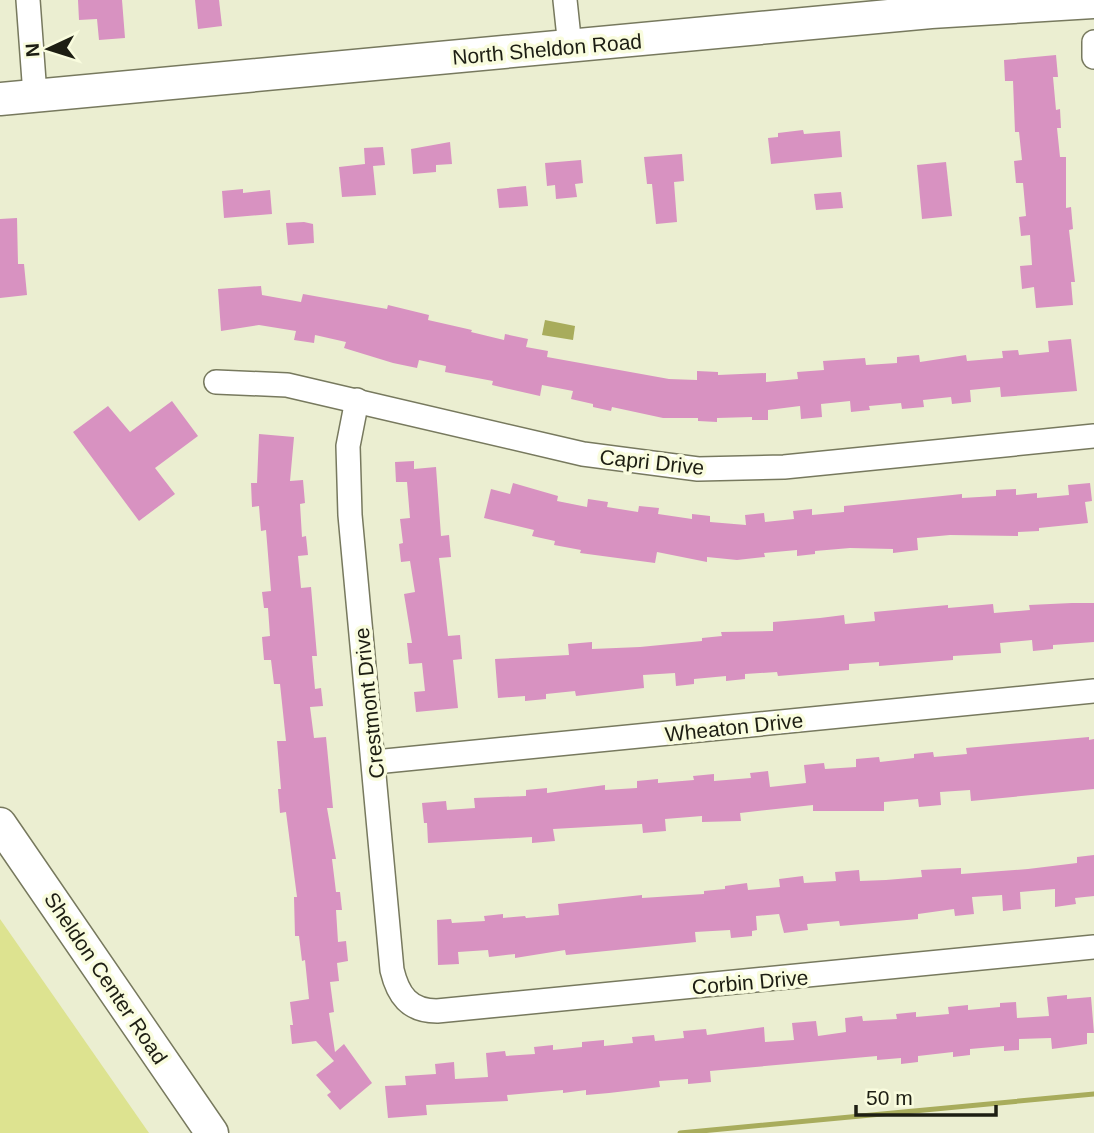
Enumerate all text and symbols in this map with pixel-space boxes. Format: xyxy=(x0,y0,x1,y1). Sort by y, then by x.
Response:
north arrow xyxy=(14,14,84,84)
street label: North Sheldon Road xyxy=(451,29,643,69)
text: N xyxy=(22,43,43,58)
street label: Capri Drive xyxy=(599,445,705,479)
street label: Crestmont Drive xyxy=(350,626,388,780)
street label: Wheaton Drive xyxy=(664,708,804,746)
street label: Sheldon Center Road xyxy=(40,888,172,1068)
street label: Corbin Drive xyxy=(691,965,809,999)
scale bar xyxy=(856,1074,996,1118)
text: 50 m xyxy=(866,1086,913,1109)

